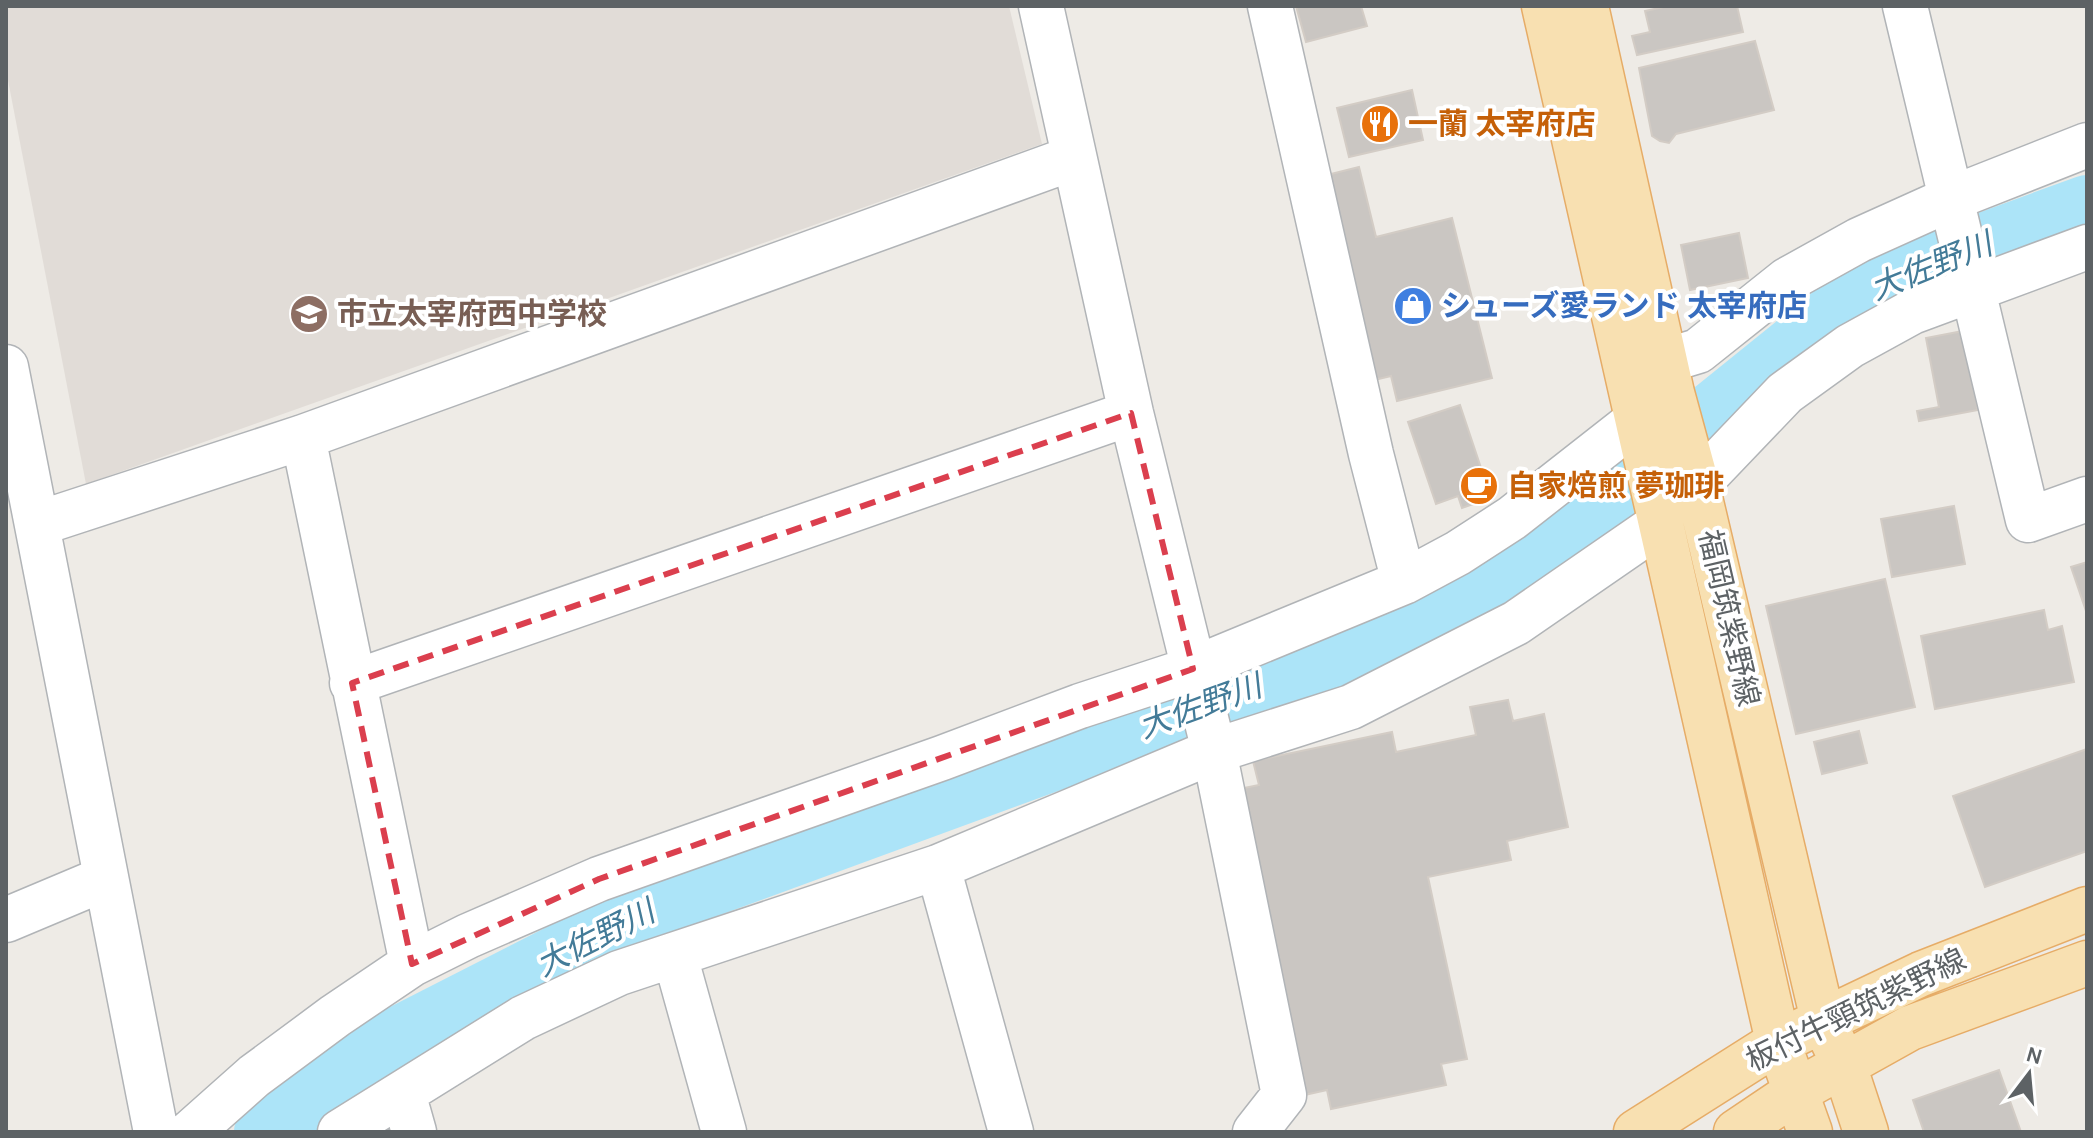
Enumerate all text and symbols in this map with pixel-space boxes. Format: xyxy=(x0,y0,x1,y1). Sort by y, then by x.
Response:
restaurant icon: 一蘭 太宰府店 xyxy=(1359,103,1401,145)
place label: 一蘭 太宰府店 xyxy=(1408,106,1596,142)
water label: 大佐野川 xyxy=(1865,224,2000,308)
shop icon: シューズ愛ランド 太宰府店 xyxy=(1392,285,1434,327)
place label: シューズ愛ランド 太宰府店 xyxy=(1441,288,1807,324)
school or university icon: 市立太宰府西中学校 xyxy=(288,293,330,335)
place label: 市立太宰府西中学校 xyxy=(337,296,607,332)
cafe icon: 自家焙煎 夢珈琲 xyxy=(1458,465,1500,507)
place label: 自家焙煎 夢珈琲 xyxy=(1507,468,1725,504)
street label: 福岡筑紫野線 xyxy=(1691,526,1767,710)
water label: 大佐野川 xyxy=(1134,666,1269,746)
water label: 大佐野川 xyxy=(530,892,663,984)
street label: 板付牛頸筑紫野線 xyxy=(1740,941,1972,1079)
north arrow xyxy=(1989,1034,2069,1114)
text: N xyxy=(2023,1041,2045,1070)

